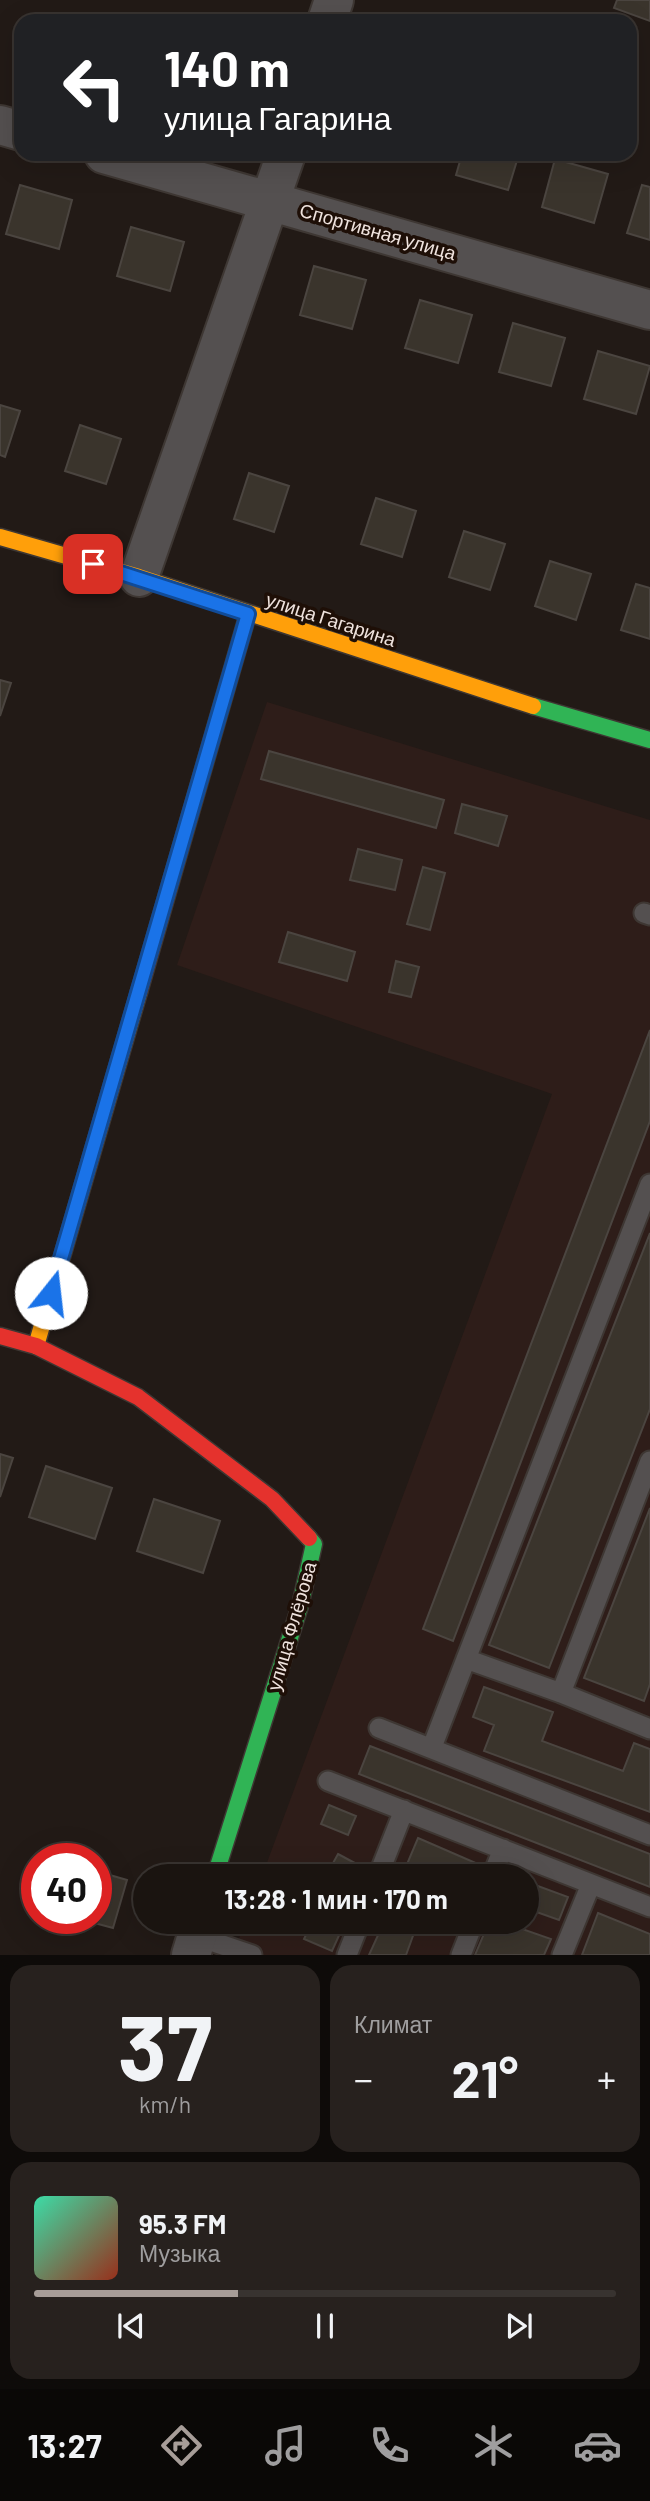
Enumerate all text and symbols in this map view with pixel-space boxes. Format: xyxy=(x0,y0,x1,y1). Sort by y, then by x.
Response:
text: 140 m xyxy=(164,38,290,97)
icon: left xyxy=(49,42,140,133)
text: улица Гагарина xyxy=(164,98,392,136)
street label: Спортивная улица xyxy=(297,198,459,264)
pin xyxy=(63,534,123,594)
icon: arrive xyxy=(74,545,112,583)
street label: улица Гагарина xyxy=(263,587,399,651)
position arrow xyxy=(14,1256,88,1330)
street label: улица Флёрова xyxy=(262,1558,321,1693)
speed limit sign: 40 xyxy=(21,1843,112,1934)
text: 13:28 · 1 мин · 170 m xyxy=(224,1883,448,1914)
text: 37 xyxy=(118,1990,212,2099)
text: Климат xyxy=(354,2010,432,2038)
text: 21° xyxy=(452,2046,518,2108)
text: − xyxy=(354,2055,373,2101)
text: + xyxy=(597,2055,616,2101)
text: km/h xyxy=(139,2090,191,2118)
text: 95.3 FM xyxy=(139,2208,226,2239)
text: Музыка xyxy=(139,2239,220,2267)
icon: previous xyxy=(112,2307,150,2345)
icon: pause xyxy=(306,2307,344,2345)
icon: next xyxy=(500,2307,538,2345)
icon: directions xyxy=(157,2421,206,2470)
icon: music xyxy=(261,2421,310,2470)
icon: phone xyxy=(365,2421,414,2470)
icon: climate xyxy=(469,2421,518,2470)
icon: car xyxy=(573,2421,622,2470)
text: 13:27 xyxy=(28,2426,102,2464)

